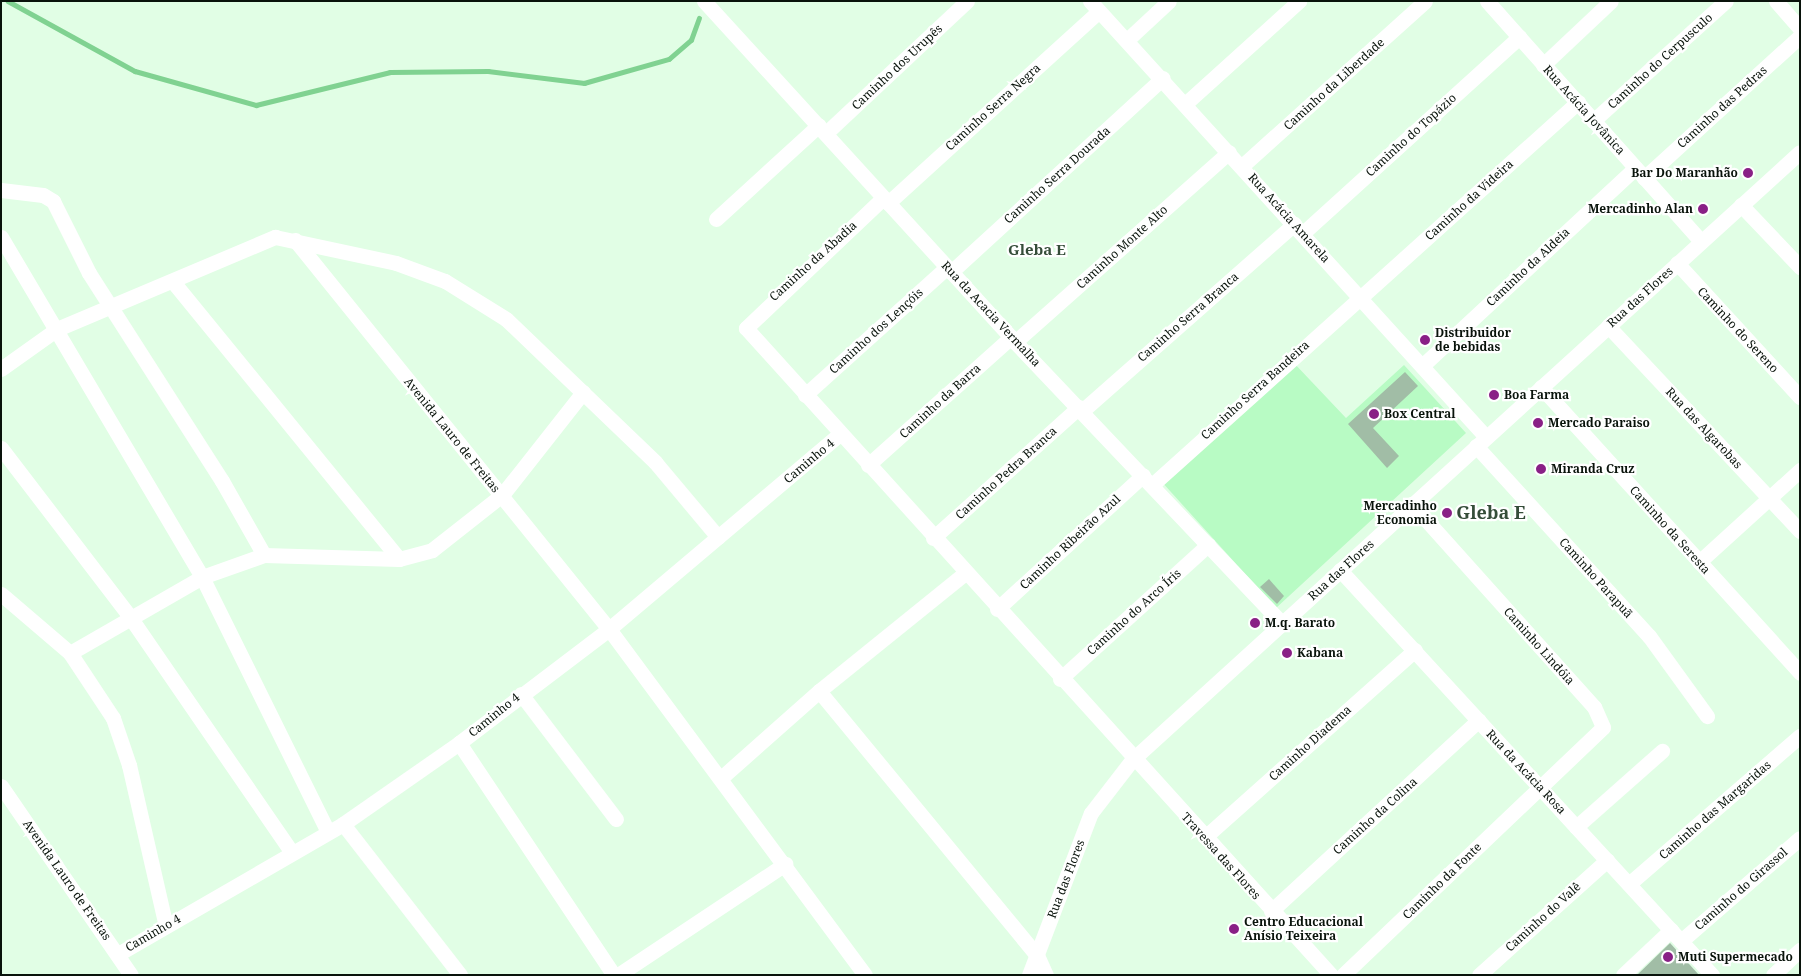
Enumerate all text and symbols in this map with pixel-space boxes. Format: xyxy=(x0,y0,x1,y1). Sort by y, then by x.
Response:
street label: Caminho do Cerpusculo xyxy=(1605,10,1715,112)
street label: Caminho dos Urupês xyxy=(849,21,945,113)
street label: Caminho da Liberdade xyxy=(1281,35,1387,133)
street label: Caminho Serra Negra xyxy=(943,61,1043,153)
street label: Rua Acácia Jovânica xyxy=(1540,62,1628,158)
street label: Caminho das Pedras xyxy=(1674,63,1770,151)
street label: Caminho do Topázio xyxy=(1363,91,1459,179)
street label: Caminho Serra Dourada xyxy=(1001,123,1113,227)
street label: Caminho da Videira xyxy=(1422,157,1516,243)
place label: Bar Do Maranhão xyxy=(1631,166,1738,180)
marker: Bar Do Maranhão xyxy=(1742,167,1754,179)
street label: Rua Acácia Amarela xyxy=(1245,170,1333,266)
street label: Caminho Monte Alto xyxy=(1073,202,1171,292)
place label: Mercadinho Alan xyxy=(1588,202,1693,216)
marker: Mercadinho Alan xyxy=(1697,203,1709,215)
street label: Caminho da Abadia xyxy=(766,218,860,304)
street label: Caminho da Aldeia xyxy=(1483,225,1573,309)
district label: Gleba E xyxy=(1008,241,1066,259)
street label: Rua da Acacia Vermalha xyxy=(938,258,1044,370)
street label: Rua das Flores xyxy=(1604,264,1676,330)
street label: Caminho Serra Branca xyxy=(1135,269,1241,365)
street label: Caminho do Sereno xyxy=(1695,284,1781,376)
street label: Caminho dos Lençóis xyxy=(826,285,926,377)
place label: Distribuidor de bebidas xyxy=(1435,326,1511,354)
marker: Distribuidor de bebidas xyxy=(1419,334,1431,346)
street label: Caminho Serra Bandeira xyxy=(1198,338,1312,442)
street label: Caminho da Barra xyxy=(896,361,984,441)
street label: Avenida Lauro de Freitas xyxy=(401,375,503,495)
street label: Rua das Algarobas xyxy=(1663,385,1745,471)
place label: Boa Farma xyxy=(1504,388,1569,402)
marker: Boa Farma xyxy=(1488,389,1500,401)
place label: Box Central xyxy=(1384,407,1456,421)
marker: Box Central xyxy=(1368,408,1380,420)
place label: Mercado Paraiso xyxy=(1548,416,1650,430)
marker: Mercado Paraiso xyxy=(1532,417,1544,429)
street label: Caminho Pedra Branca xyxy=(952,424,1060,522)
street label: Caminho 4 xyxy=(781,436,837,486)
place label: Miranda Cruz xyxy=(1551,462,1635,476)
marker: Miranda Cruz xyxy=(1535,463,1547,475)
street label: Caminho da Seresta xyxy=(1627,483,1713,577)
street label: Caminho Ribeirão Azul xyxy=(1017,492,1123,592)
place label: Mercadinho Economia xyxy=(1364,499,1437,527)
district label: Gleba E xyxy=(1456,501,1526,523)
marker: Mercadinho Economia xyxy=(1441,507,1453,519)
street label: Caminho Parapuã xyxy=(1556,535,1636,621)
street label: Rua das Flores xyxy=(1305,537,1377,603)
street label: Caminho do Arco Íris xyxy=(1084,566,1184,658)
street label: Caminho Lindóia xyxy=(1501,605,1577,687)
place label: M.q. Barato xyxy=(1265,616,1335,630)
marker: M.q. Barato xyxy=(1249,617,1261,629)
place label: Kabana xyxy=(1297,646,1343,660)
marker: Kabana xyxy=(1281,647,1293,659)
street label: Caminho 4 xyxy=(466,690,522,740)
street label: Caminho Diadema xyxy=(1266,702,1354,784)
street label: Rua da Acácia Rosa xyxy=(1483,727,1569,817)
street label: Caminho das Margaridas xyxy=(1656,758,1774,862)
street label: Caminho da Colina xyxy=(1330,774,1420,858)
street label: Travessa das Flores xyxy=(1178,810,1264,902)
street label: Avenida Lauro de Freitas xyxy=(20,817,114,943)
street label: Rua das Flores xyxy=(1044,838,1088,920)
street label: Caminho da Fonte xyxy=(1400,840,1484,922)
street label: Caminho do Girassol xyxy=(1692,845,1790,933)
street label: Caminho do Valê xyxy=(1502,879,1584,955)
street label: Caminho 4 xyxy=(123,911,183,955)
place label: Centro Educacional Anísio Teixeira xyxy=(1244,915,1363,943)
marker: Centro Educacional Anísio Teixeira xyxy=(1228,923,1240,935)
place label: Muti Supermecado xyxy=(1678,950,1793,964)
marker: Muti Supermecado xyxy=(1662,951,1674,963)

